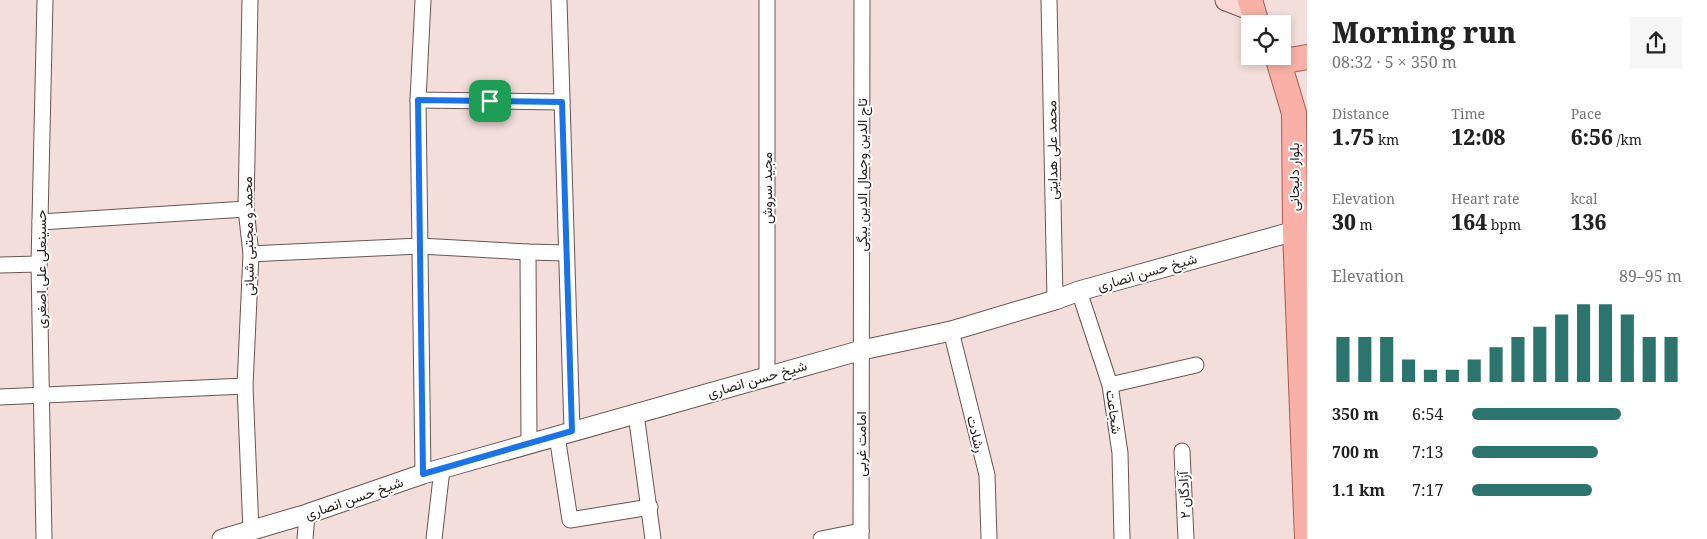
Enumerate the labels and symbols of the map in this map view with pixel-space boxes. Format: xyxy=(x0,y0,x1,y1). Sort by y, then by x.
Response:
pin xyxy=(469,80,511,122)
street label: تاج الدین وجمال الدین بیگی xyxy=(852,98,873,252)
street label: محمد علی هدایتی xyxy=(1041,100,1062,200)
street label: بلوار دلیجانی xyxy=(1284,143,1303,211)
street label: مجید سروش xyxy=(757,152,776,224)
street label: محمد و مجتبی شبانی xyxy=(237,176,258,296)
street label: حسینعلی علی اصغری xyxy=(31,210,50,328)
street label: شیخ حسن انصاری xyxy=(1095,248,1199,297)
street label: شیخ حسن انصاری xyxy=(705,355,809,404)
street label: شجاعت xyxy=(1102,389,1127,435)
street label: امامت غربی xyxy=(851,411,870,477)
street label: رشادت xyxy=(963,413,990,454)
street label: آزادگان ۲ xyxy=(1173,469,1194,519)
street label: شیخ حسن انصاری xyxy=(302,472,406,525)

